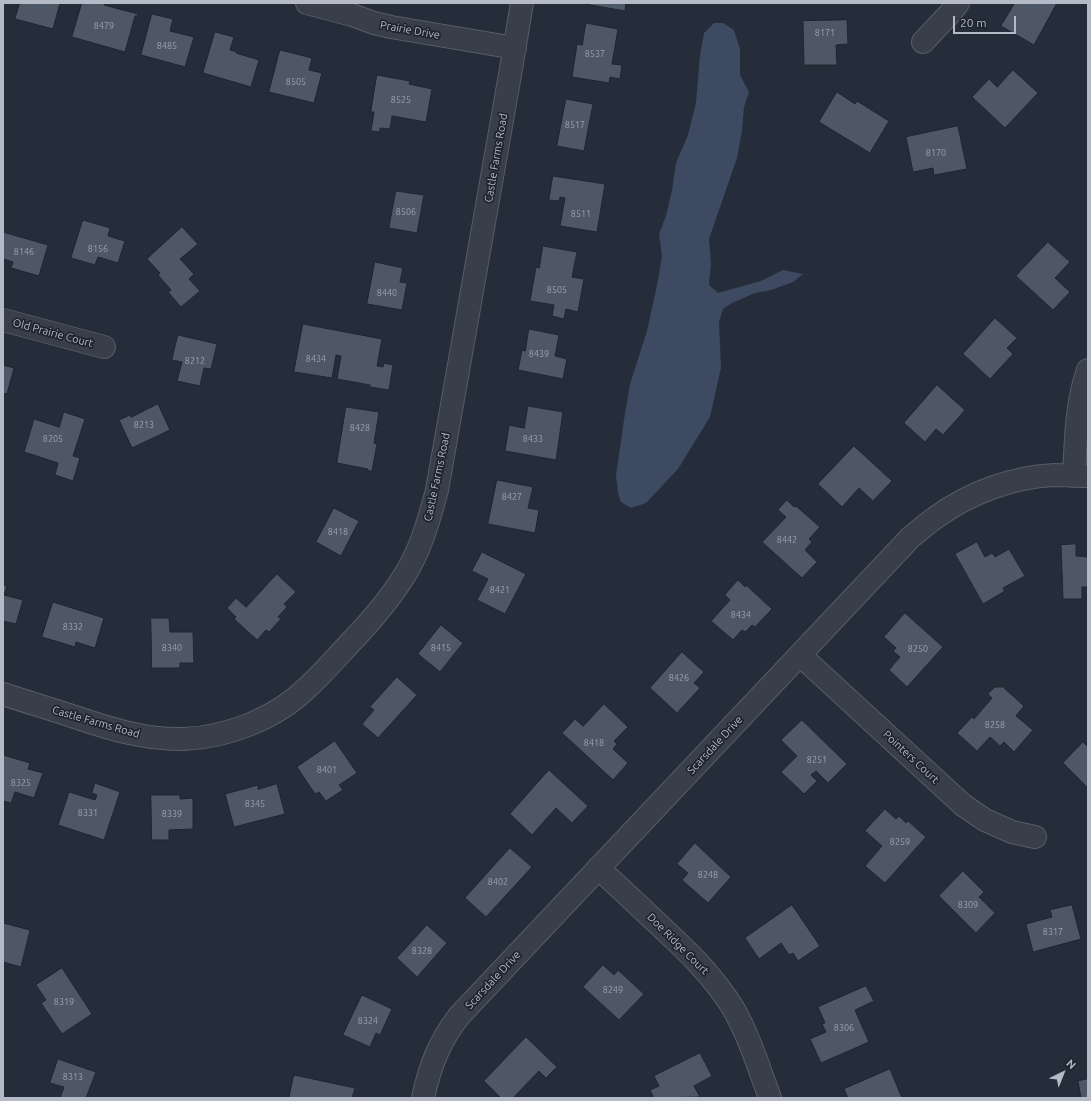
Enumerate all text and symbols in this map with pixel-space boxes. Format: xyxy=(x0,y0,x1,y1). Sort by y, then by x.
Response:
scale bar xyxy=(955,8,1018,34)
text: 20 m xyxy=(960,16,987,29)
street label: Prairie Drive xyxy=(379,18,441,42)
house number: 8479 xyxy=(94,21,114,31)
house number: 8171 xyxy=(815,28,835,38)
house number: 8485 xyxy=(157,41,177,51)
house number: 8537 xyxy=(585,49,605,59)
house number: 8505 xyxy=(286,77,306,87)
house number: 8525 xyxy=(391,95,411,105)
street label: Castle Farms Road xyxy=(482,112,510,204)
house number: 8517 xyxy=(565,120,585,130)
house number: 8170 xyxy=(926,148,946,158)
house number: 8506 xyxy=(396,207,416,217)
house number: 8511 xyxy=(571,209,591,219)
house number: 8156 xyxy=(88,244,108,254)
house number: 8146 xyxy=(14,247,34,257)
house number: 8505 xyxy=(547,285,567,295)
house number: 8440 xyxy=(377,288,397,298)
street label: Old Prairie Court xyxy=(11,316,95,350)
house number: 8439 xyxy=(529,349,549,359)
house number: 8434 xyxy=(306,354,326,364)
house number: 8212 xyxy=(185,356,205,366)
house number: 8213 xyxy=(134,420,154,430)
house number: 8428 xyxy=(350,423,370,433)
street label: Castle Farms Road xyxy=(421,431,453,523)
house number: 8205 xyxy=(43,434,63,444)
house number: 8433 xyxy=(523,434,543,444)
house number: 8427 xyxy=(502,492,522,502)
house number: 8418 xyxy=(328,527,348,537)
house number: 8442 xyxy=(777,535,797,545)
house number: 8421 xyxy=(490,585,510,595)
house number: 8434 xyxy=(731,610,751,620)
house number: 8332 xyxy=(63,622,83,632)
house number: 8340 xyxy=(162,643,182,653)
house number: 8415 xyxy=(431,643,451,653)
house number: 8250 xyxy=(908,644,928,654)
house number: 8426 xyxy=(669,673,689,683)
street label: Castle Farms Road xyxy=(51,703,141,741)
street label: Scarsdale Drive xyxy=(685,713,745,777)
house number: 8258 xyxy=(985,720,1005,730)
street label: Pointers Court xyxy=(880,728,942,786)
house number: 8418 xyxy=(584,738,604,748)
house number: 8251 xyxy=(807,755,827,765)
house number: 8401 xyxy=(317,765,337,775)
house number: 8325 xyxy=(11,778,31,788)
house number: 8345 xyxy=(245,799,265,809)
house number: 8331 xyxy=(78,808,98,818)
house number: 8339 xyxy=(162,809,182,819)
house number: 8259 xyxy=(890,837,910,847)
house number: 8248 xyxy=(698,870,718,880)
house number: 8402 xyxy=(488,877,508,887)
house number: 8309 xyxy=(958,900,978,910)
street label: Doe Ridge Court xyxy=(644,910,712,978)
house number: 8317 xyxy=(1043,927,1063,937)
house number: 8328 xyxy=(412,946,432,956)
street label: Scarsdale Drive xyxy=(463,948,523,1012)
house number: 8249 xyxy=(603,985,623,995)
house number: 8319 xyxy=(54,997,74,1007)
house number: 8324 xyxy=(358,1016,378,1026)
house number: 8306 xyxy=(834,1023,854,1033)
north arrow xyxy=(1043,1053,1083,1093)
text: N xyxy=(1064,1057,1078,1071)
house number: 8313 xyxy=(63,1072,83,1082)

